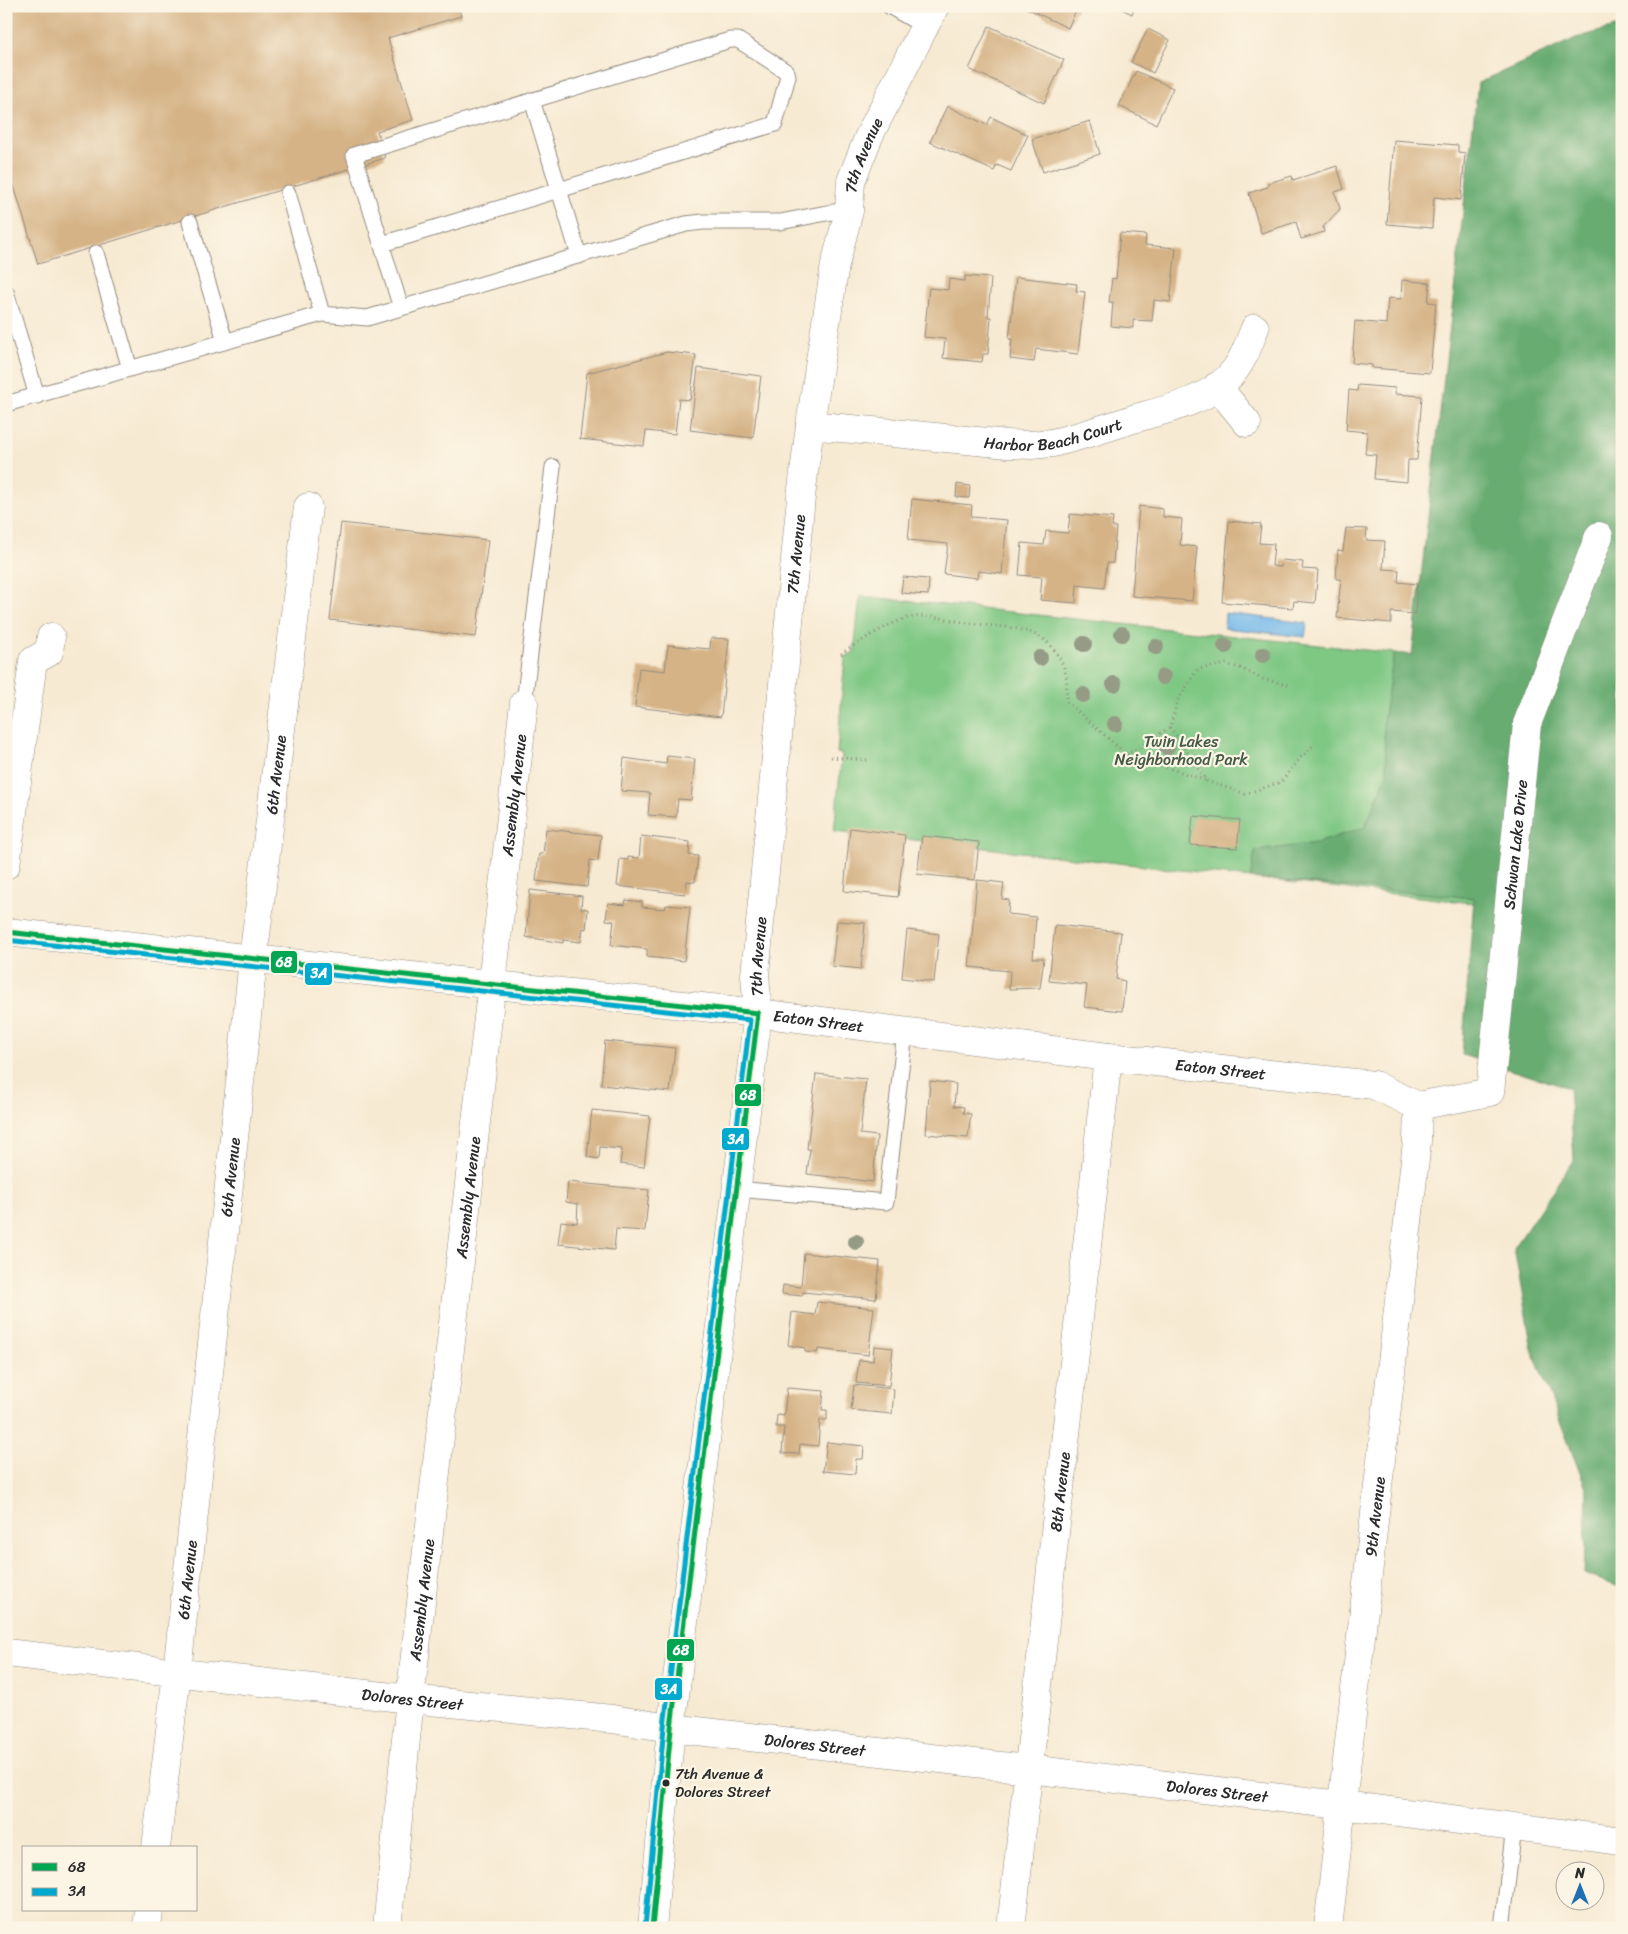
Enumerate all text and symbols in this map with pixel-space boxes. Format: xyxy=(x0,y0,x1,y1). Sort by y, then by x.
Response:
street label: 7th Avenue xyxy=(836,112,891,194)
street label: Harbor Beach Court xyxy=(983,409,1126,460)
street label: 7th Avenue xyxy=(777,513,814,595)
park label: Twin Lakes Neighborhood Park xyxy=(1114,727,1248,774)
street label: Assembly Avenue xyxy=(492,732,535,859)
street label: 6th Avenue xyxy=(256,733,295,816)
street label: Schwan Lake Drive xyxy=(1494,778,1536,911)
street label: 7th Avenue xyxy=(740,915,775,997)
line badge: 68 xyxy=(270,950,298,974)
text: 68 xyxy=(275,950,293,975)
text: 3A xyxy=(310,961,327,986)
line badge: 3A xyxy=(304,962,333,986)
street label: Eaton Street xyxy=(772,1001,865,1041)
street label: Eaton Street xyxy=(1174,1050,1267,1088)
line badge: 68 xyxy=(734,1083,762,1107)
text: 68 xyxy=(739,1083,757,1108)
line badge: 3A xyxy=(721,1127,750,1151)
text: 3A xyxy=(727,1127,744,1152)
street label: Assembly Avenue xyxy=(446,1135,489,1261)
street label: 6th Avenue xyxy=(211,1136,249,1218)
street label: 8th Avenue xyxy=(1041,1450,1078,1533)
street label: 9th Avenue xyxy=(1356,1475,1394,1558)
street label: Assembly Avenue xyxy=(400,1537,443,1663)
street label: 6th Avenue xyxy=(168,1538,206,1621)
line badge: 68 xyxy=(666,1638,695,1662)
text: 68 xyxy=(672,1638,690,1663)
line badge: 3A xyxy=(654,1677,683,1701)
text: 3A xyxy=(660,1677,677,1702)
street label: Dolores Street xyxy=(360,1679,465,1719)
street label: Dolores Street xyxy=(762,1724,868,1765)
place label: 7th Avenue & Dolores Street xyxy=(675,1761,771,1805)
street label: Dolores Street xyxy=(1165,1771,1270,1811)
marker: 7th Avenue & Dolores Street xyxy=(661,1778,671,1788)
legend xyxy=(22,1846,198,1912)
text: 68 xyxy=(68,1854,86,1880)
text: N xyxy=(1574,1861,1585,1886)
north arrow xyxy=(1556,1862,1606,1912)
text: 3A xyxy=(68,1878,86,1904)

